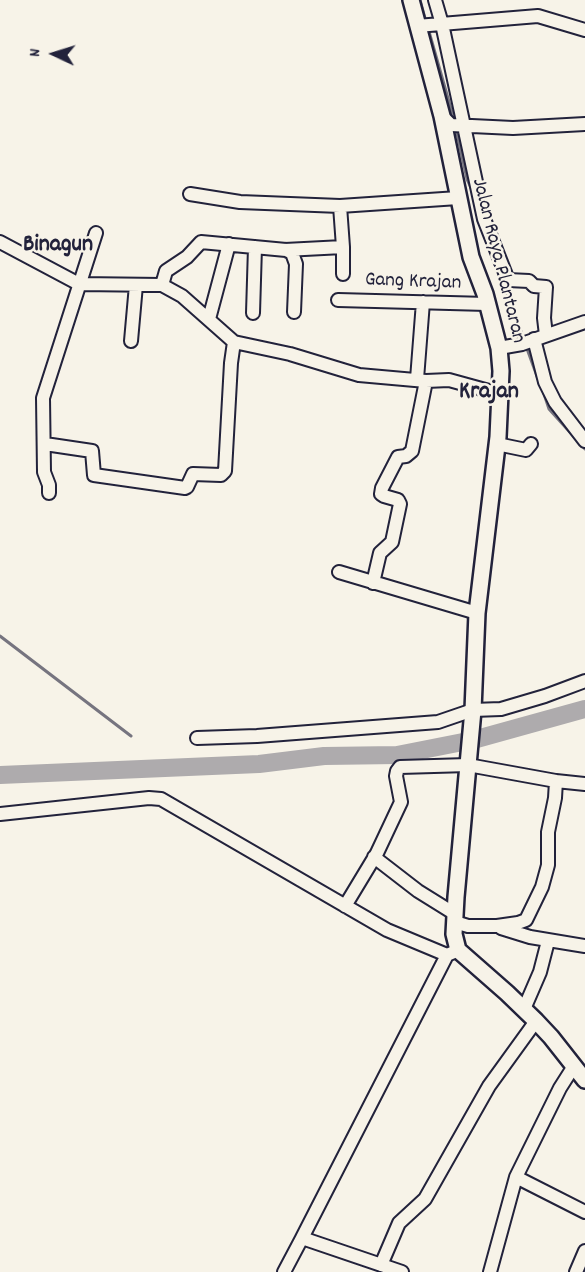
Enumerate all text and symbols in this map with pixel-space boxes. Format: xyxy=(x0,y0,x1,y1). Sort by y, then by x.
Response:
north arrow xyxy=(24,24,84,84)
text: N xyxy=(24,48,47,57)
street label: Jalan Raya Plantaran xyxy=(464,176,530,346)
district label: Binagun xyxy=(23,233,93,261)
street label: Gang Krajan xyxy=(364,269,462,297)
district label: Krajan xyxy=(459,380,519,408)

